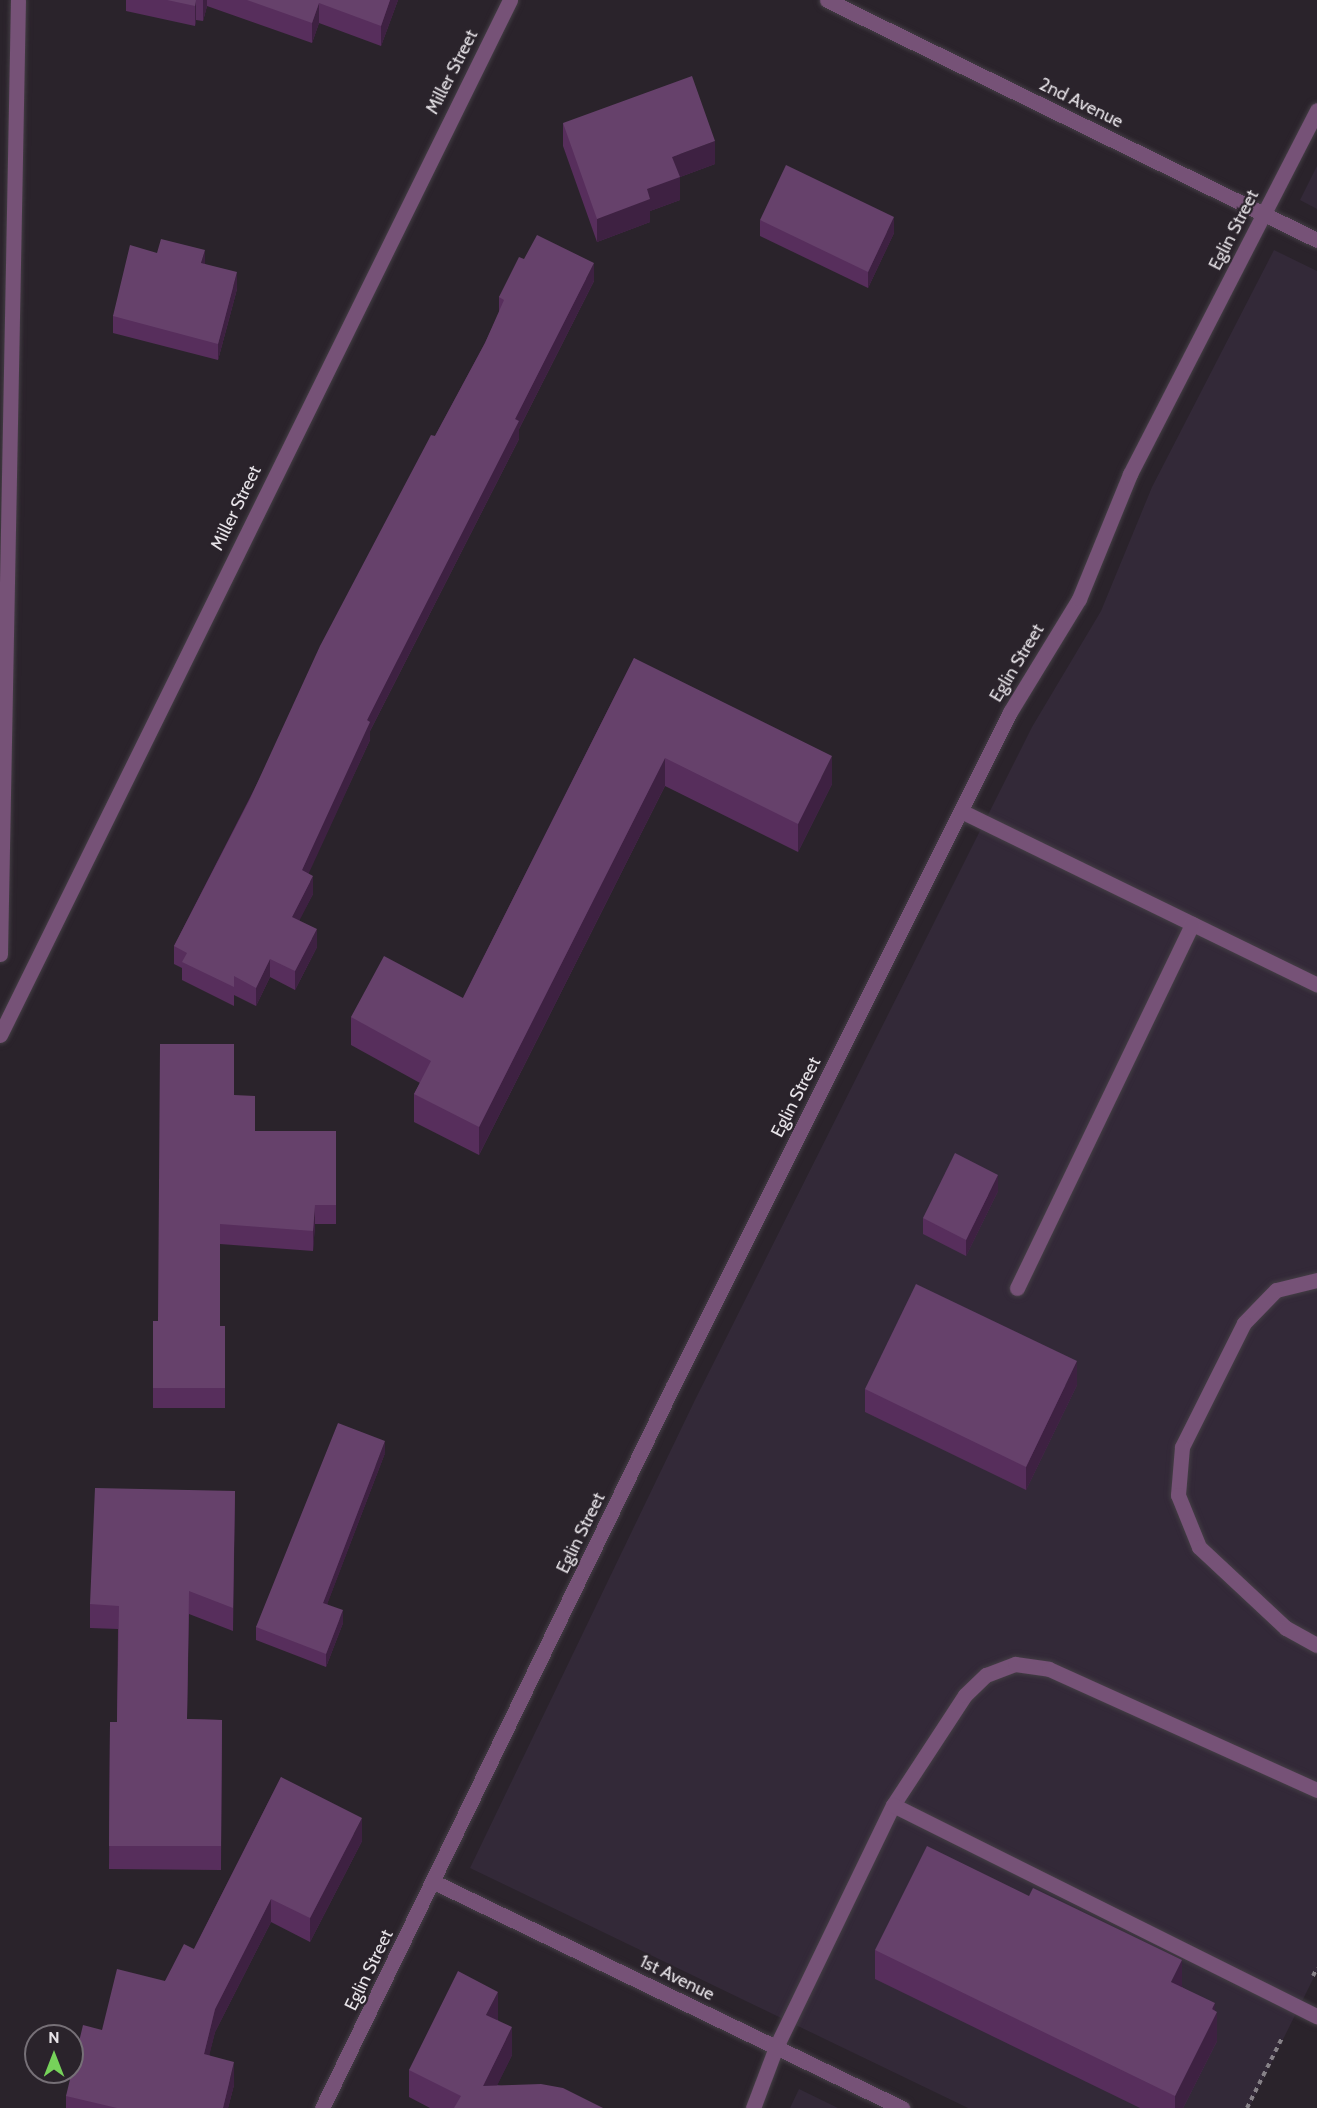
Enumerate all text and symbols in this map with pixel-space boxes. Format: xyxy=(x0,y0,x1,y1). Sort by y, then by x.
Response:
street label: Miller Street xyxy=(422,26,482,118)
street label: 2nd Avenue xyxy=(1036,73,1126,133)
street label: Eglin Street xyxy=(1205,186,1263,274)
street label: Miller Street xyxy=(206,462,266,554)
street label: Eglin Street xyxy=(985,620,1049,706)
street label: Eglin Street xyxy=(767,1053,825,1141)
street label: Eglin Street xyxy=(552,1489,610,1577)
street label: Eglin Street xyxy=(340,1926,398,2014)
street label: 1st Avenue xyxy=(636,1951,718,2005)
north arrow xyxy=(24,2024,84,2084)
text: N xyxy=(48,2028,60,2047)

